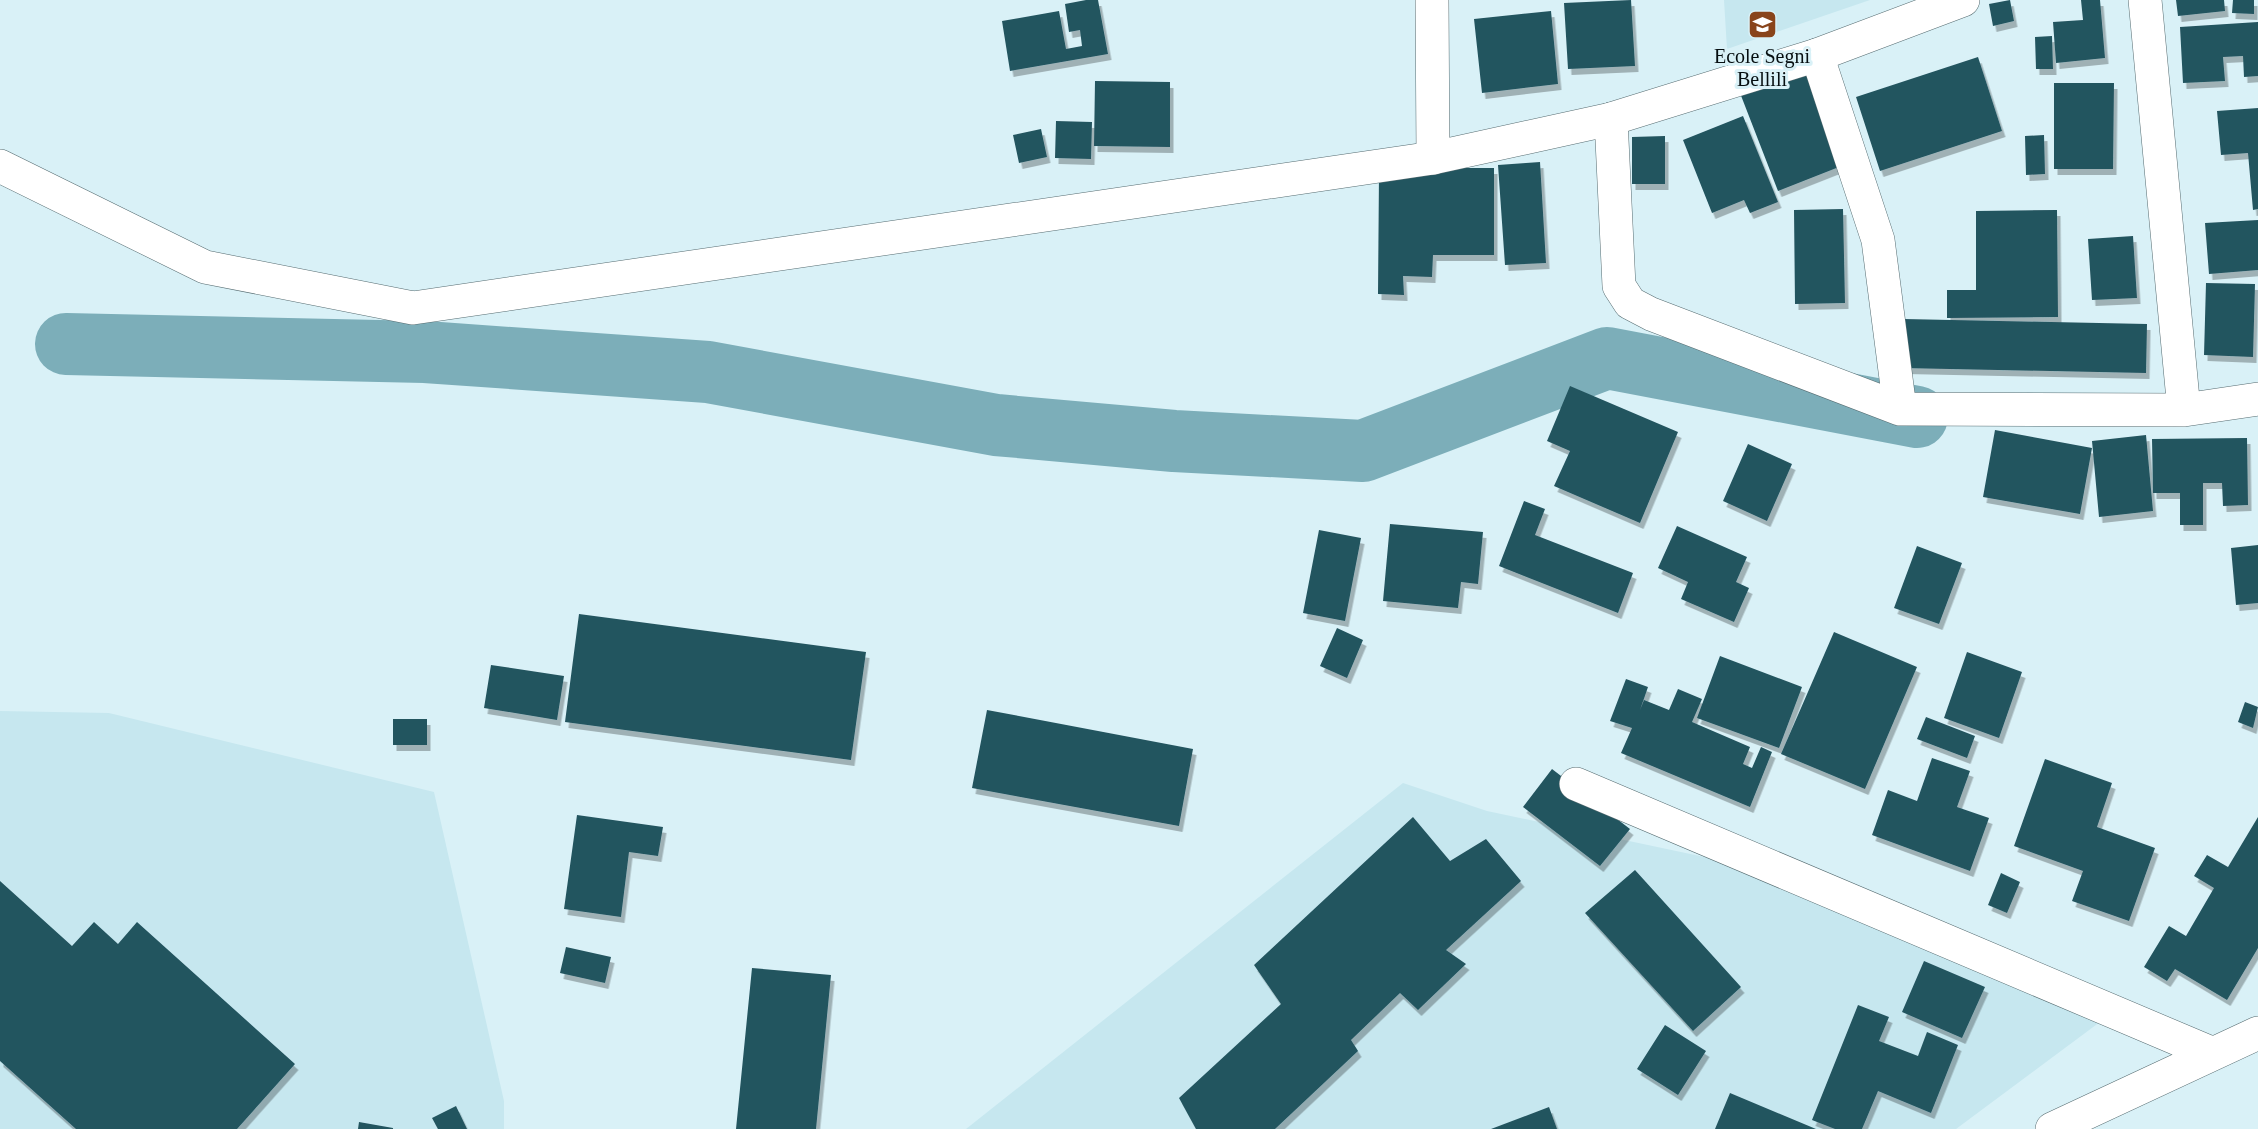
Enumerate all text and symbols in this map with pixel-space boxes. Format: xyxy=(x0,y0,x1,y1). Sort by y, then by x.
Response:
school or university icon: Ecole Segni Bellili xyxy=(1746,9,1778,41)
place label: Ecole Segni Bellili xyxy=(1714,45,1810,90)

